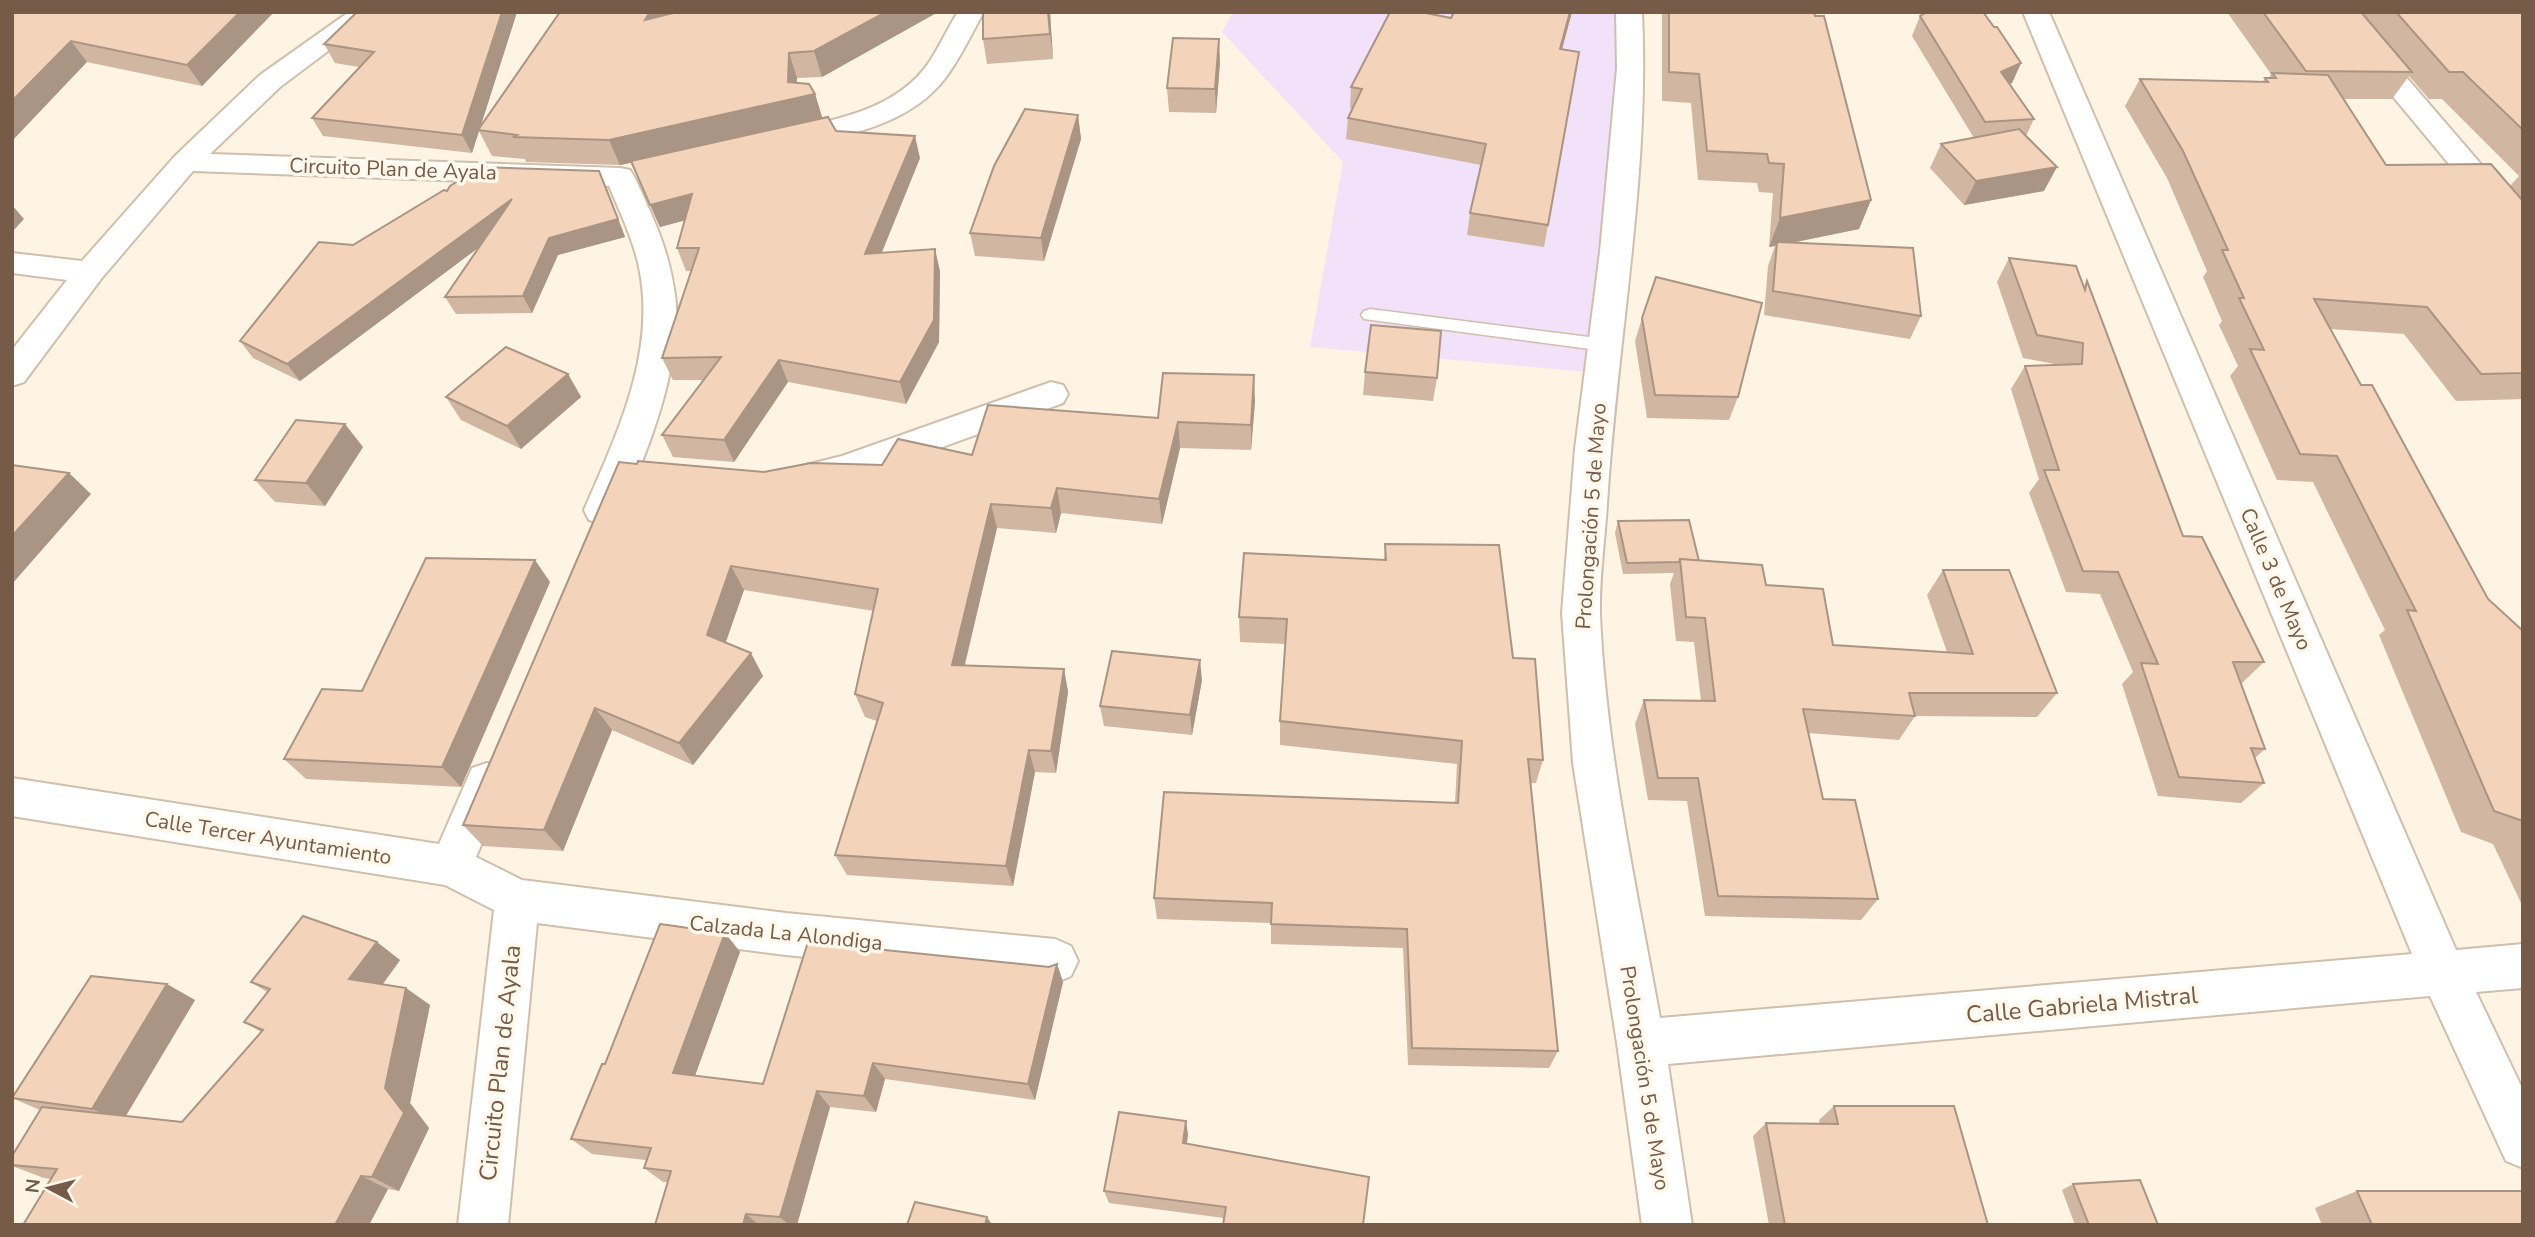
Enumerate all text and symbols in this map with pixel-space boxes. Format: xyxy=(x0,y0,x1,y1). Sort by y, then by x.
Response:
street label: Circuito Plan de Ayala xyxy=(289,151,497,187)
street label: Prolongación 5 de Mayo xyxy=(1569,402,1613,630)
street label: Calle 3 de Mayo xyxy=(2233,504,2319,654)
street label: Calle Tercer Ayuntamiento xyxy=(143,805,393,871)
street label: Calzada La Alondiga xyxy=(688,909,884,957)
street label: Circuito Plan de Ayala xyxy=(472,943,528,1183)
street label: Prolongación 5 de Mayo xyxy=(1613,964,1677,1192)
street label: Calle Gabriela Mistral xyxy=(1965,979,2199,1031)
north arrow xyxy=(14,1153,84,1223)
text: N xyxy=(19,1177,47,1195)

